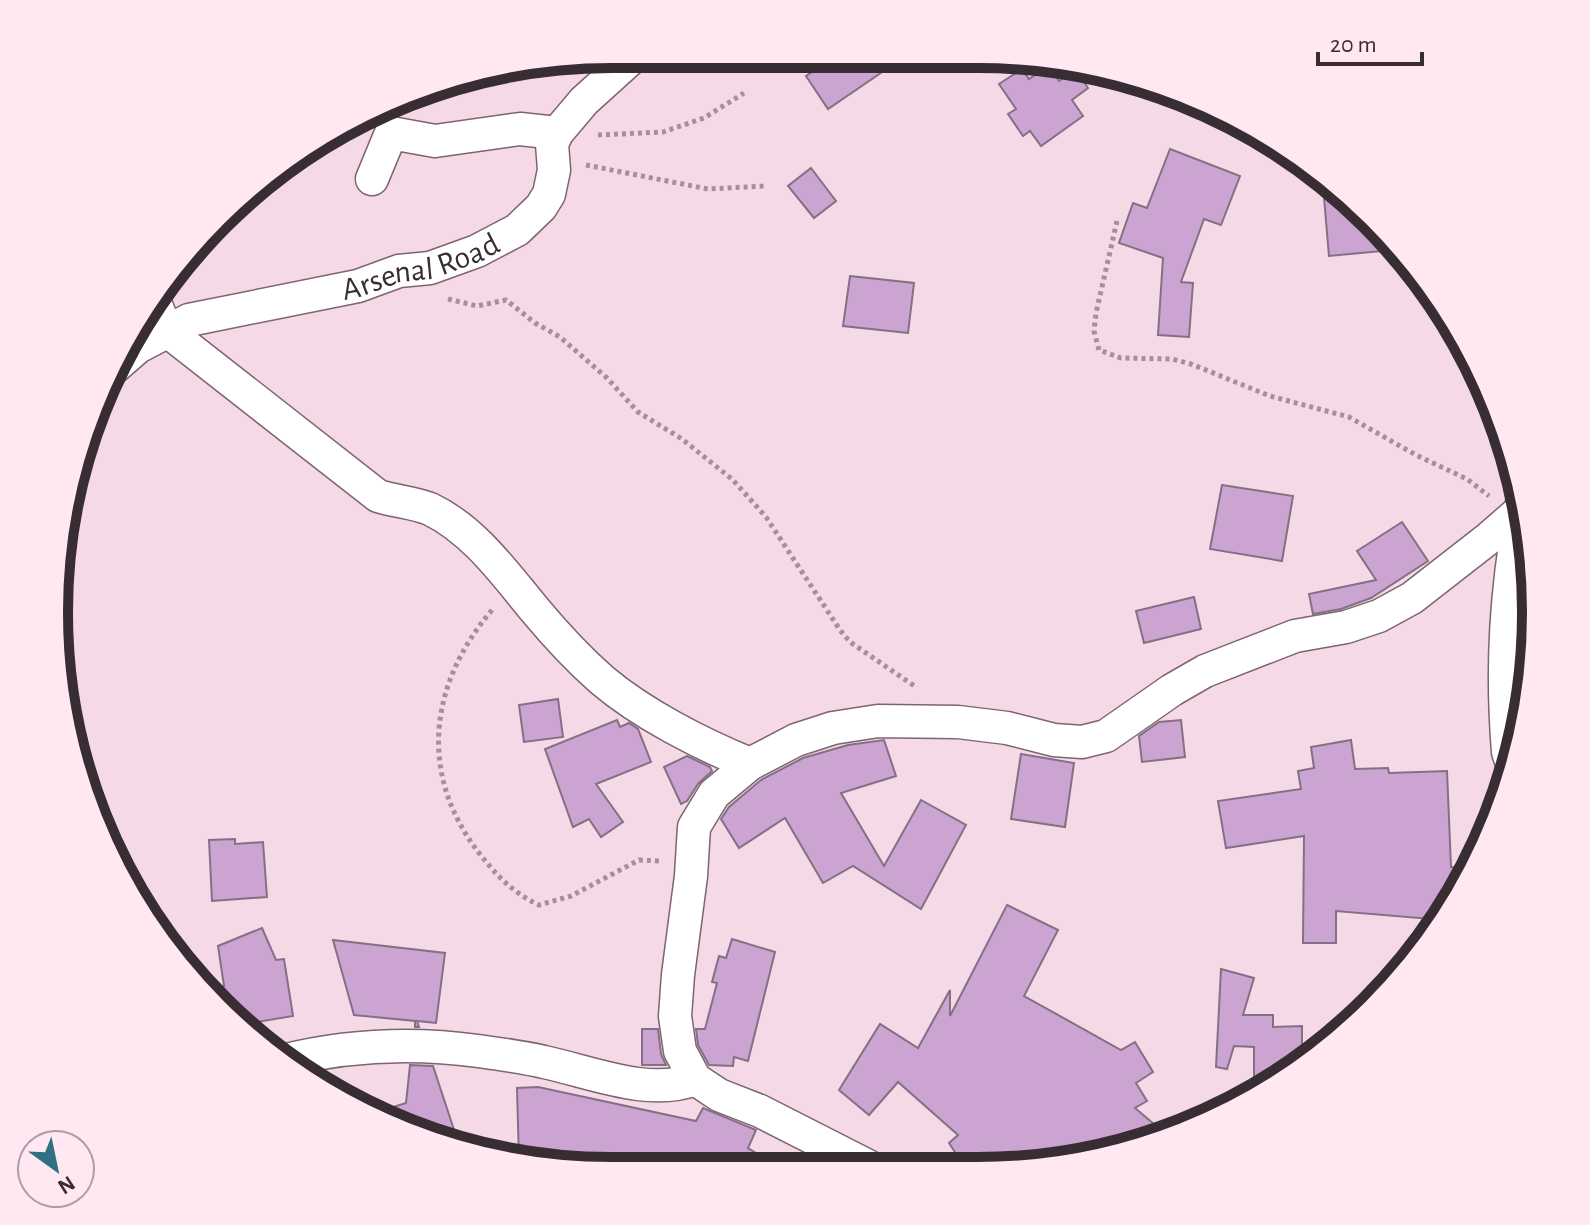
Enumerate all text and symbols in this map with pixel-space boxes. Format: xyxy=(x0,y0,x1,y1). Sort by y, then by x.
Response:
scale bar xyxy=(1318,16,1422,66)
text: 20 m xyxy=(1330,33,1377,57)
street label: Arsenal Road xyxy=(339,227,505,306)
north arrow xyxy=(16,1129,96,1209)
text: N xyxy=(54,1172,79,1198)

